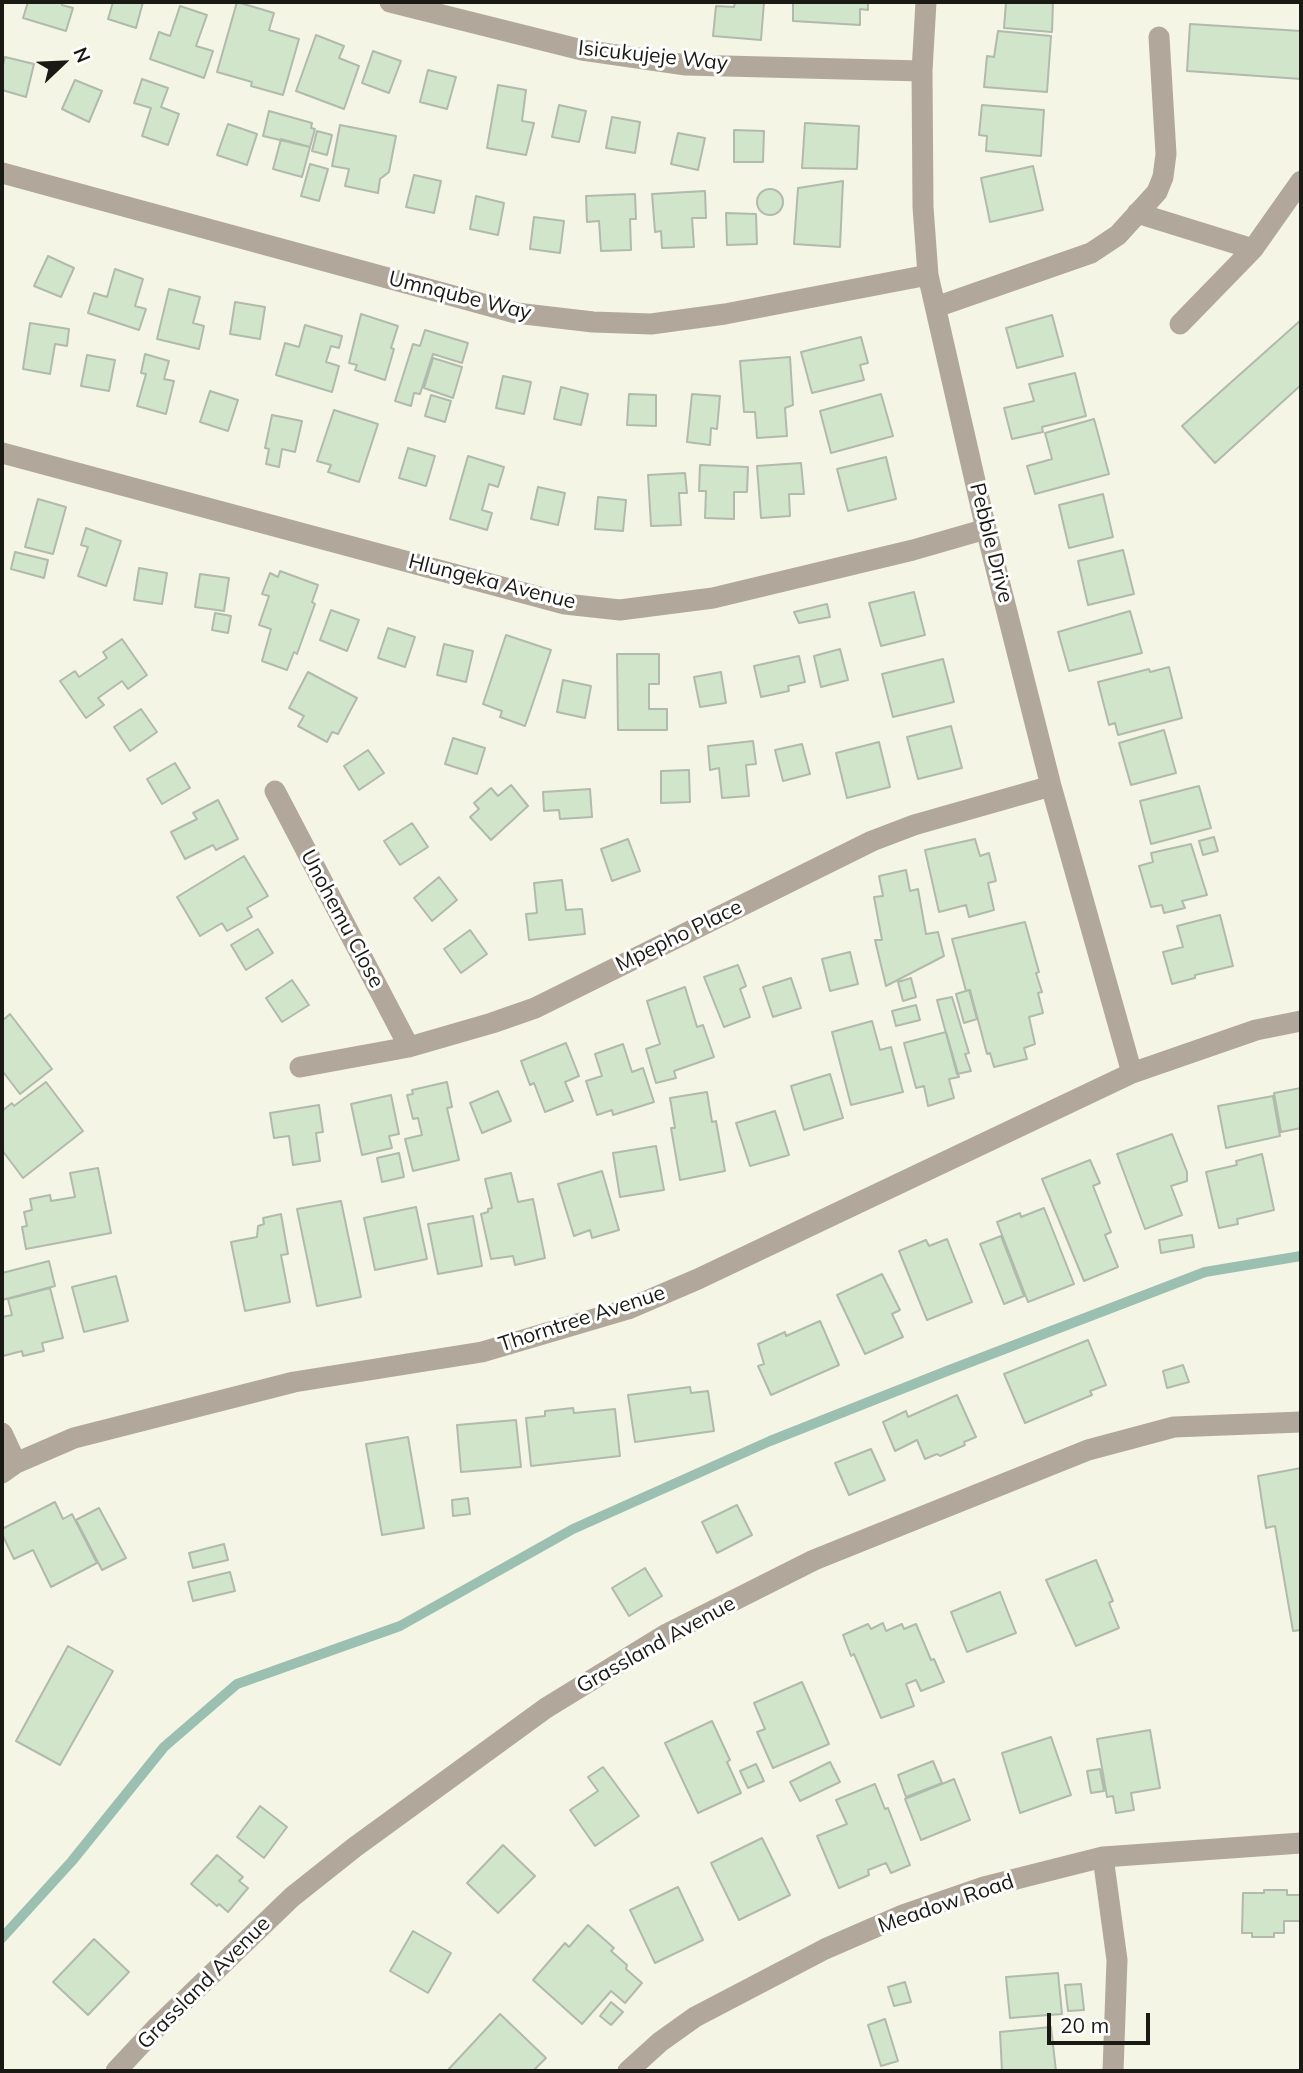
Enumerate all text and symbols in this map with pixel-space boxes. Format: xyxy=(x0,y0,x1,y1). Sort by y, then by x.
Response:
north arrow xyxy=(28,28,98,98)
street label: Isicukujeje Way xyxy=(577,36,729,76)
text: N xyxy=(68,43,96,66)
street label: Umnqube Way xyxy=(386,266,534,326)
street label: Pebble Drive xyxy=(964,481,1018,605)
street label: Hlungeka Avenue xyxy=(406,549,578,615)
street label: Unohemu Close xyxy=(295,846,389,992)
street label: Mpepho Place xyxy=(612,895,746,977)
street label: Thorntree Avenue xyxy=(496,1280,668,1358)
street label: Grassland Avenue xyxy=(572,1591,740,1699)
street label: Meadow Road xyxy=(875,1869,1017,1939)
street label: Grassland Avenue xyxy=(132,1911,276,2055)
scale bar xyxy=(1051,2000,1154,2044)
text: 20 m xyxy=(1060,2012,1109,2038)

